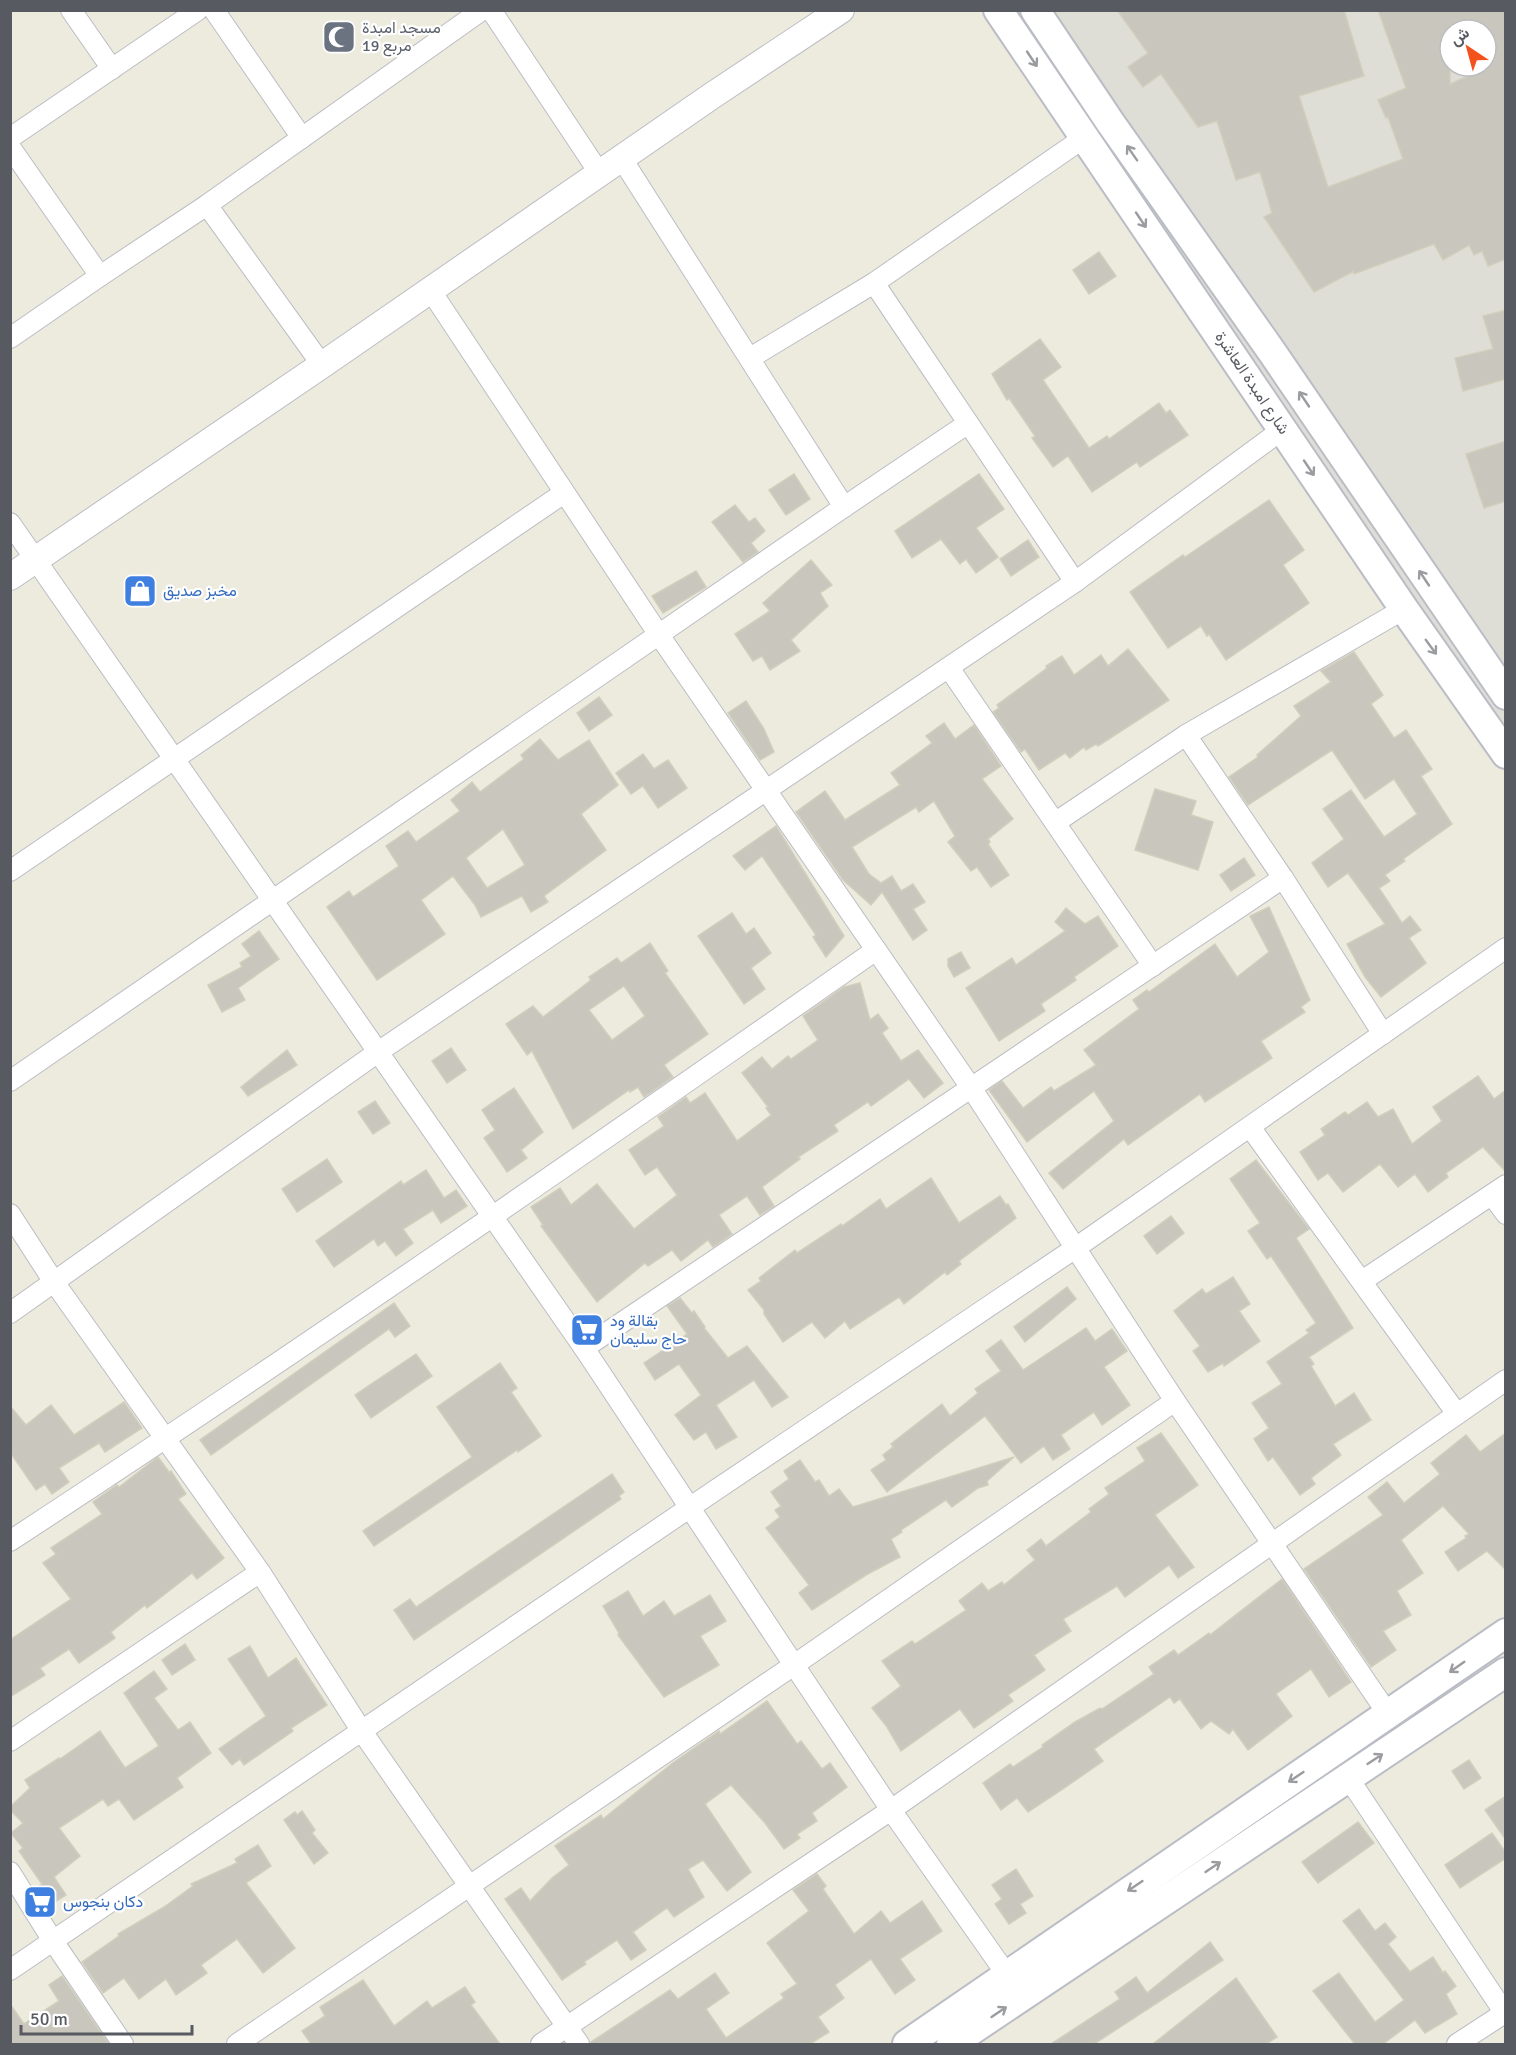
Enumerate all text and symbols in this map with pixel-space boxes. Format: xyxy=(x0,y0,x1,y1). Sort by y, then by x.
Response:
place label: مسجد امبدة مربع 19 xyxy=(362,18,441,57)
north arrow xyxy=(1438,18,1498,78)
mosque icon: مسجد امبدة مربع 19 xyxy=(321,19,357,55)
text: ش xyxy=(1446,23,1473,50)
one-way arrow xyxy=(1026,50,1038,66)
one-way arrow xyxy=(1126,145,1138,161)
one-way arrow xyxy=(1135,211,1147,228)
street label: شارع امبدة العاشرة xyxy=(1209,328,1294,439)
one-way arrow xyxy=(1297,391,1309,408)
one-way arrow xyxy=(1303,460,1315,476)
one-way arrow xyxy=(1418,570,1430,587)
shop icon: مخبز صديق xyxy=(122,573,158,609)
place label: مخبز صديق xyxy=(163,581,237,601)
one-way arrow xyxy=(1425,638,1437,655)
place label: بقالة ود حاج سليمان xyxy=(610,1311,687,1350)
supermarket icon: بقالة ود حاج سليمان xyxy=(569,1312,605,1348)
one-way arrow xyxy=(1449,1660,1466,1673)
one-way arrow xyxy=(1366,1752,1383,1764)
one-way arrow xyxy=(1288,1770,1305,1783)
one-way arrow xyxy=(1204,1861,1221,1873)
one-way arrow xyxy=(1127,1880,1144,1893)
supermarket icon: دكان بنجوس xyxy=(22,1884,58,1920)
place label: دكان بنجوس xyxy=(63,1892,143,1912)
scale bar xyxy=(21,1998,192,2036)
one-way arrow xyxy=(991,2005,1008,2018)
text: 50 m xyxy=(30,2008,68,2030)

